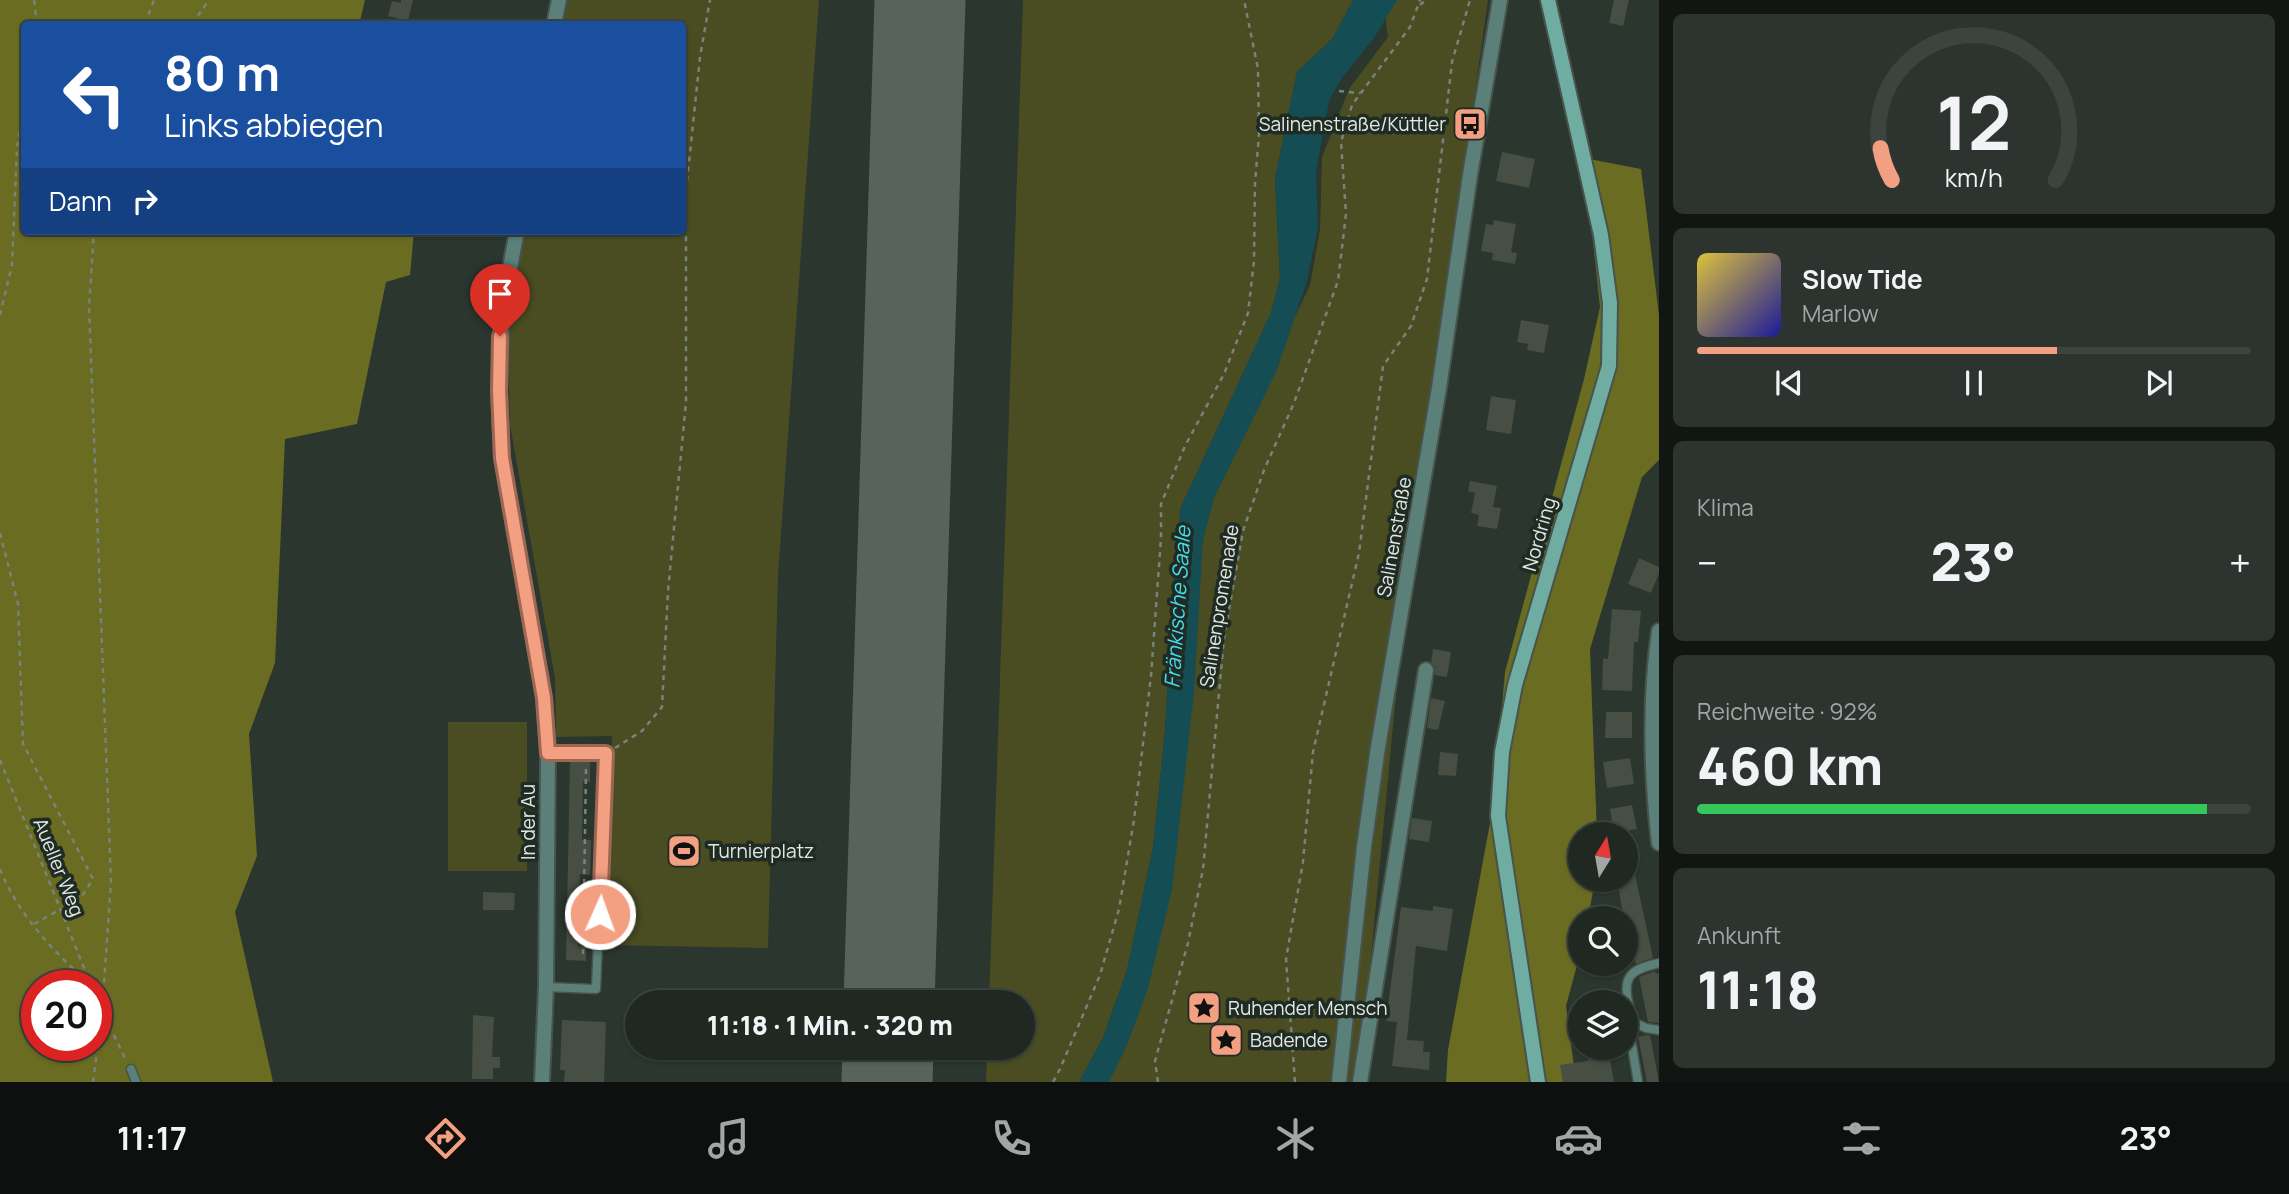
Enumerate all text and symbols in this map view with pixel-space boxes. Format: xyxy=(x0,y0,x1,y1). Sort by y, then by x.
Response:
text: 80 m xyxy=(164,39,280,106)
icon: left xyxy=(49,49,140,140)
text: 12 xyxy=(1936,72,2012,172)
text: Links abbiegen xyxy=(164,103,384,147)
bus stop icon: Salinenstraße/Küttler xyxy=(1451,105,1489,143)
place label: Salinenstraße/Küttler xyxy=(1259,111,1446,137)
text: km/h xyxy=(1945,160,2003,195)
icon: right xyxy=(126,182,164,220)
text: Dann xyxy=(49,183,112,219)
text: Slow Tide xyxy=(1802,261,1923,297)
pin xyxy=(470,264,530,336)
icon: arrive xyxy=(481,275,519,313)
text: Marlow xyxy=(1802,297,1879,329)
icon: previous xyxy=(1770,364,1808,402)
icon: pause xyxy=(1955,364,1993,402)
icon: next xyxy=(2140,364,2178,402)
street label: Salinenstraße xyxy=(1371,475,1417,599)
text: Klima xyxy=(1697,491,1754,523)
street label: Nordring xyxy=(1516,494,1562,574)
water label: Fränkische Saale xyxy=(1157,523,1197,689)
street label: Salinenpromenade xyxy=(1193,523,1245,689)
text: 23° xyxy=(1931,526,2016,597)
text: − xyxy=(1697,536,1718,588)
text: + xyxy=(2229,536,2251,588)
text: Reichweite · 92% xyxy=(1697,695,1877,727)
text: 460 km xyxy=(1697,730,1883,801)
street label: In der Au xyxy=(515,784,541,860)
street label: Aueller Weg xyxy=(27,814,91,920)
north arrow xyxy=(1568,822,1638,892)
map controls xyxy=(1568,822,1638,1060)
sports icon: Turnierplatz xyxy=(665,832,703,870)
place label: Turnierplatz xyxy=(708,838,814,864)
position arrow xyxy=(563,877,637,951)
button: search xyxy=(1568,906,1638,976)
text: Ankunft xyxy=(1697,919,1781,951)
text: 11:18 xyxy=(1697,954,1819,1025)
speed limit sign: 20 xyxy=(21,970,112,1061)
place icon: Ruhender Mensch xyxy=(1185,989,1223,1027)
button: layers xyxy=(1568,990,1638,1060)
place label: Ruhender Mensch xyxy=(1228,995,1387,1021)
text: 11:18 · 1 Min. · 320 m xyxy=(707,1007,953,1043)
place icon: Badende xyxy=(1207,1021,1245,1059)
place label: Badende xyxy=(1250,1027,1328,1053)
icon: directions xyxy=(421,1114,470,1163)
icon: music xyxy=(704,1114,753,1163)
icon: phone xyxy=(987,1114,1036,1163)
icon: climate xyxy=(1271,1114,1320,1163)
icon: car xyxy=(1554,1114,1603,1163)
icon: filters xyxy=(1837,1114,1886,1163)
text: 11:17 xyxy=(117,1116,187,1160)
text: 23° xyxy=(2120,1116,2172,1160)

